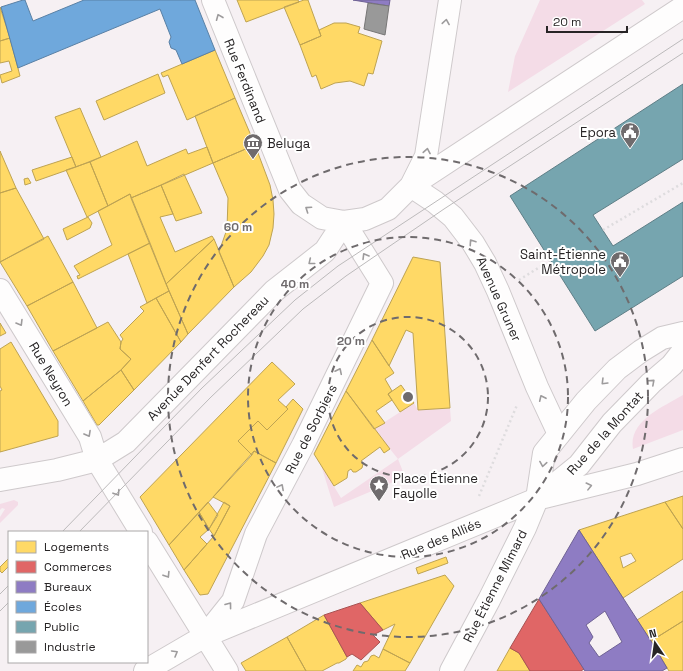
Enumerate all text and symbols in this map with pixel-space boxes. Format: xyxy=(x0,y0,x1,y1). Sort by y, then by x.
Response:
scale bar xyxy=(547,8,627,34)
one-way arrow xyxy=(216,13,224,20)
text: 20 m xyxy=(553,14,581,30)
one-way arrow xyxy=(441,19,450,25)
street label: Rue Ferdinand xyxy=(220,36,270,126)
public building icon: Epora xyxy=(619,121,641,149)
place label: Epora xyxy=(580,124,617,141)
museum icon: Beluga xyxy=(242,132,264,160)
place label: Beluga xyxy=(267,135,311,152)
one-way arrow xyxy=(422,147,431,154)
one-way arrow xyxy=(305,206,312,214)
text: 60 m xyxy=(224,219,252,235)
one-way arrow xyxy=(469,239,477,246)
place label: Saint-Étienne Métropole xyxy=(520,246,606,278)
public building icon: Saint-Étienne Métropole xyxy=(609,250,631,278)
one-way arrow xyxy=(362,253,370,260)
street label: Avenue Gruner xyxy=(473,254,525,344)
one-way arrow xyxy=(308,258,315,265)
text: 40 m xyxy=(281,276,309,292)
street label: Avenue Denfert Rochereau xyxy=(144,292,272,424)
one-way arrow xyxy=(16,319,23,326)
text: 20 m xyxy=(337,333,365,349)
street label: Rue Neyron xyxy=(25,339,77,409)
one-way arrow xyxy=(335,367,342,375)
one-way arrow xyxy=(601,377,609,385)
one-way arrow xyxy=(648,380,655,387)
street label: Rue de Sorbiers xyxy=(281,381,341,477)
street label: Rue de la Montat xyxy=(563,388,647,478)
centre of rings xyxy=(401,390,415,404)
one-way arrow xyxy=(539,395,547,403)
one-way arrow xyxy=(83,430,90,437)
one-way arrow xyxy=(539,461,547,467)
place label: Place Étienne Fayolle xyxy=(393,470,478,502)
place icon: Place Étienne Fayolle xyxy=(368,474,390,502)
one-way arrow xyxy=(585,482,592,491)
one-way arrow xyxy=(276,484,284,491)
one-way arrow xyxy=(113,489,120,496)
street label: Rue des Alliés xyxy=(398,514,484,564)
street label: Rue Étienne Mimard xyxy=(459,527,531,645)
legend xyxy=(8,531,148,663)
text: Logements xyxy=(44,539,109,555)
text: Commerces xyxy=(44,559,112,575)
one-way arrow xyxy=(163,571,170,578)
text: Bureaux xyxy=(44,579,92,595)
text: Écoles xyxy=(44,599,82,615)
one-way arrow xyxy=(225,603,232,610)
text: Public xyxy=(44,619,79,635)
north arrow xyxy=(635,623,675,663)
text: N xyxy=(648,626,658,641)
text: Industrie xyxy=(44,639,96,655)
one-way arrow xyxy=(171,651,178,658)

